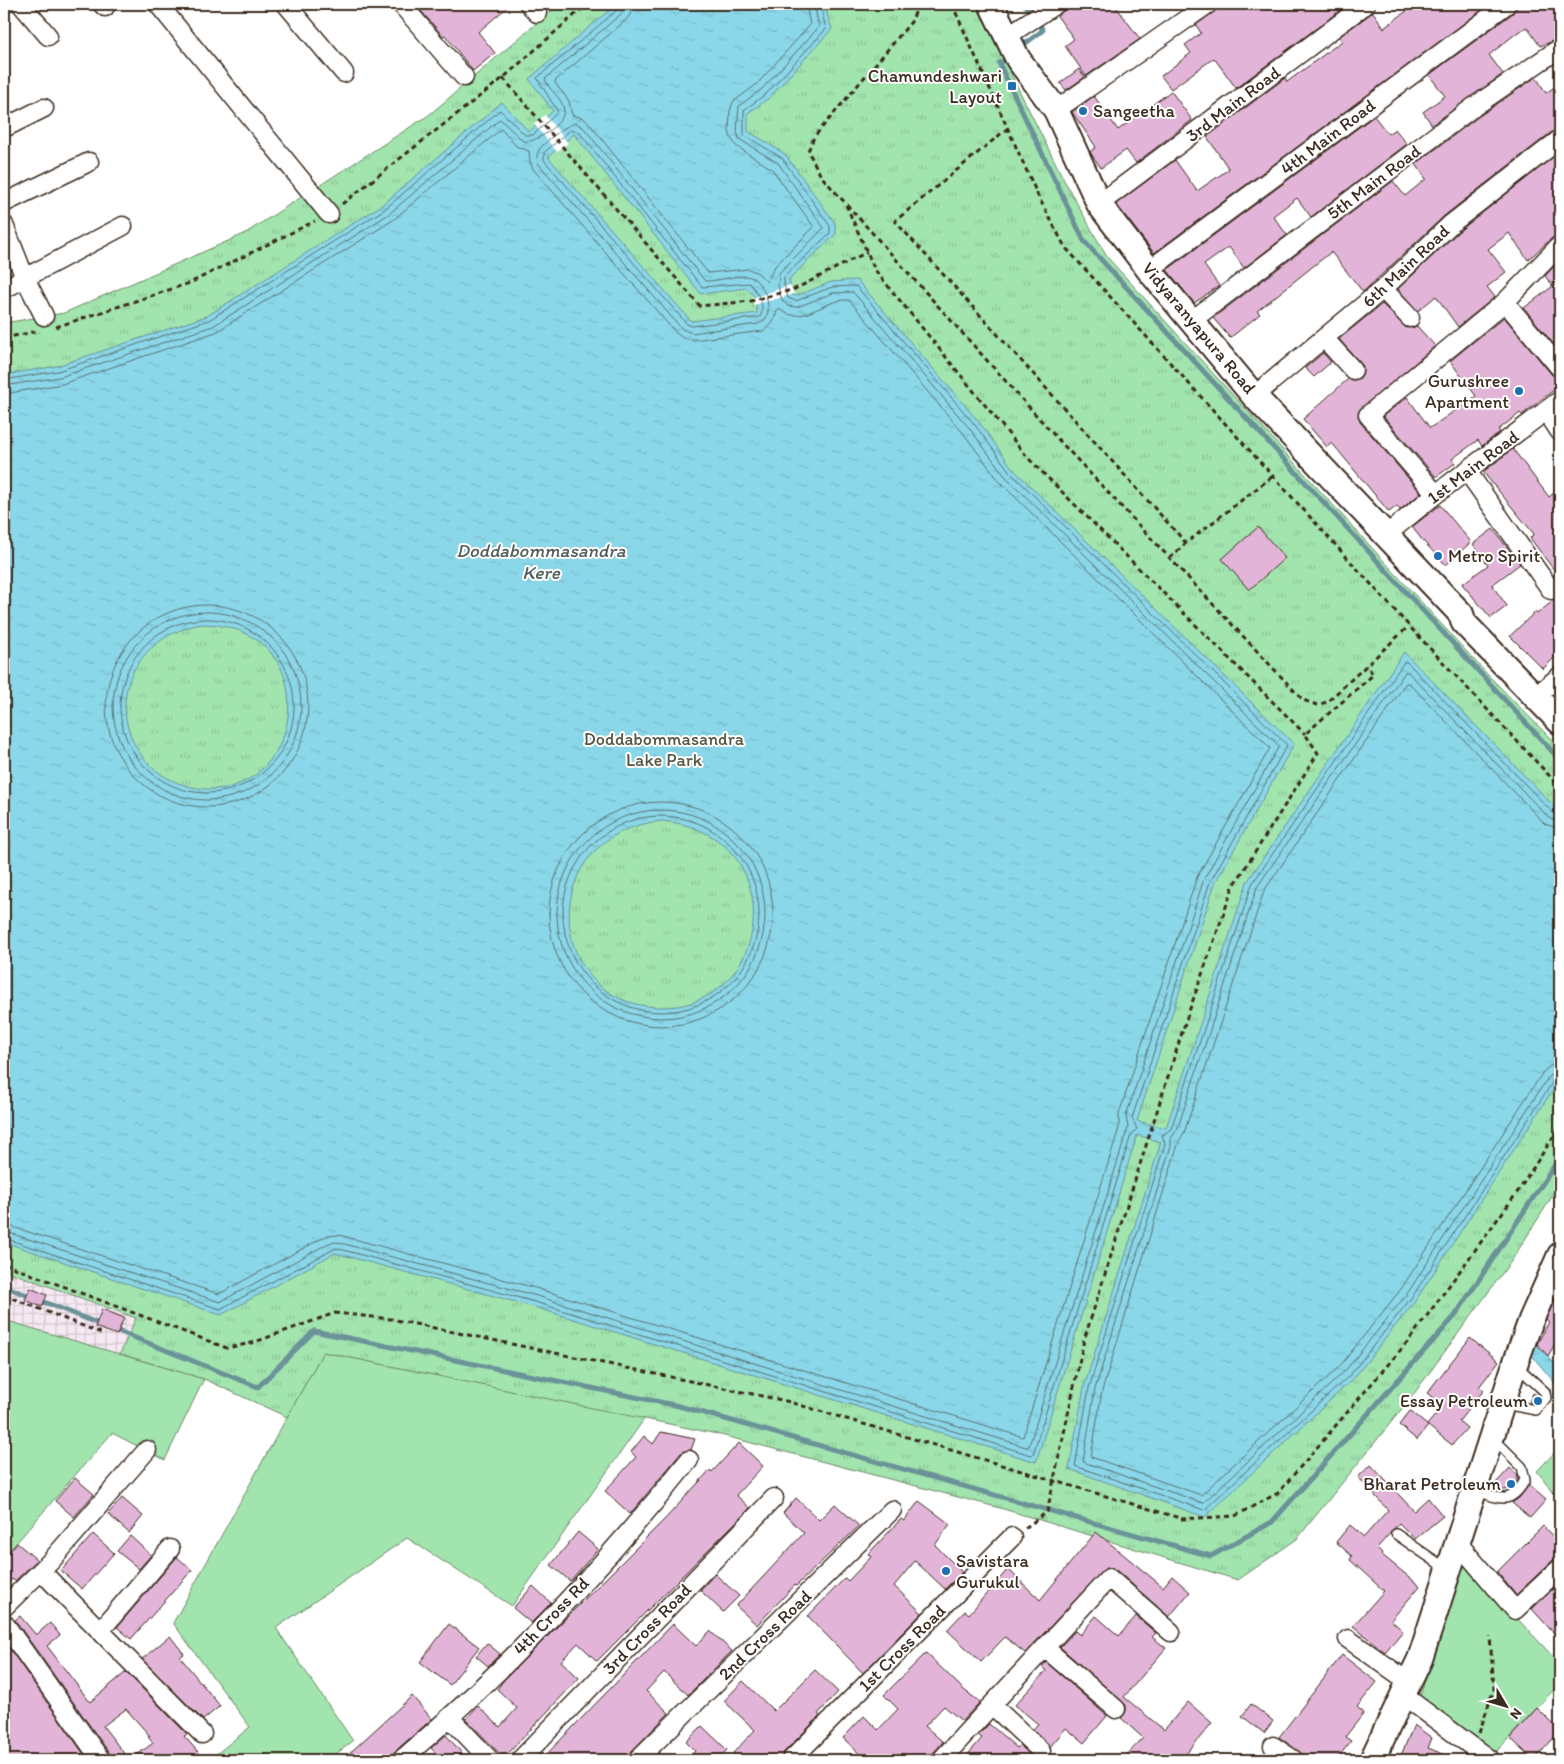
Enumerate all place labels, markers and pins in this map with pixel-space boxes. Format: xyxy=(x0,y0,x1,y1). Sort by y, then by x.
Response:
place label: Chamundeshwari Layout xyxy=(868,65,1002,108)
marker: Chamundeshwari Layout xyxy=(1006,80,1018,92)
place label: Sangeetha xyxy=(1093,100,1175,122)
marker: Sangeetha xyxy=(1077,105,1089,117)
place label: Gurushree Apartment xyxy=(1425,370,1509,413)
marker: Gurushree Apartment xyxy=(1513,385,1525,397)
place label: Metro Spirit xyxy=(1448,545,1540,567)
marker: Metro Spirit xyxy=(1432,550,1444,562)
place label: Essay Petroleum xyxy=(1400,1390,1528,1412)
marker: Essay Petroleum xyxy=(1532,1395,1544,1407)
place label: Bharat Petroleum xyxy=(1363,1473,1501,1495)
marker: Bharat Petroleum xyxy=(1505,1478,1517,1490)
place label: Savistara Gurukul xyxy=(956,1550,1030,1593)
marker: Savistara Gurukul xyxy=(940,1565,952,1577)

